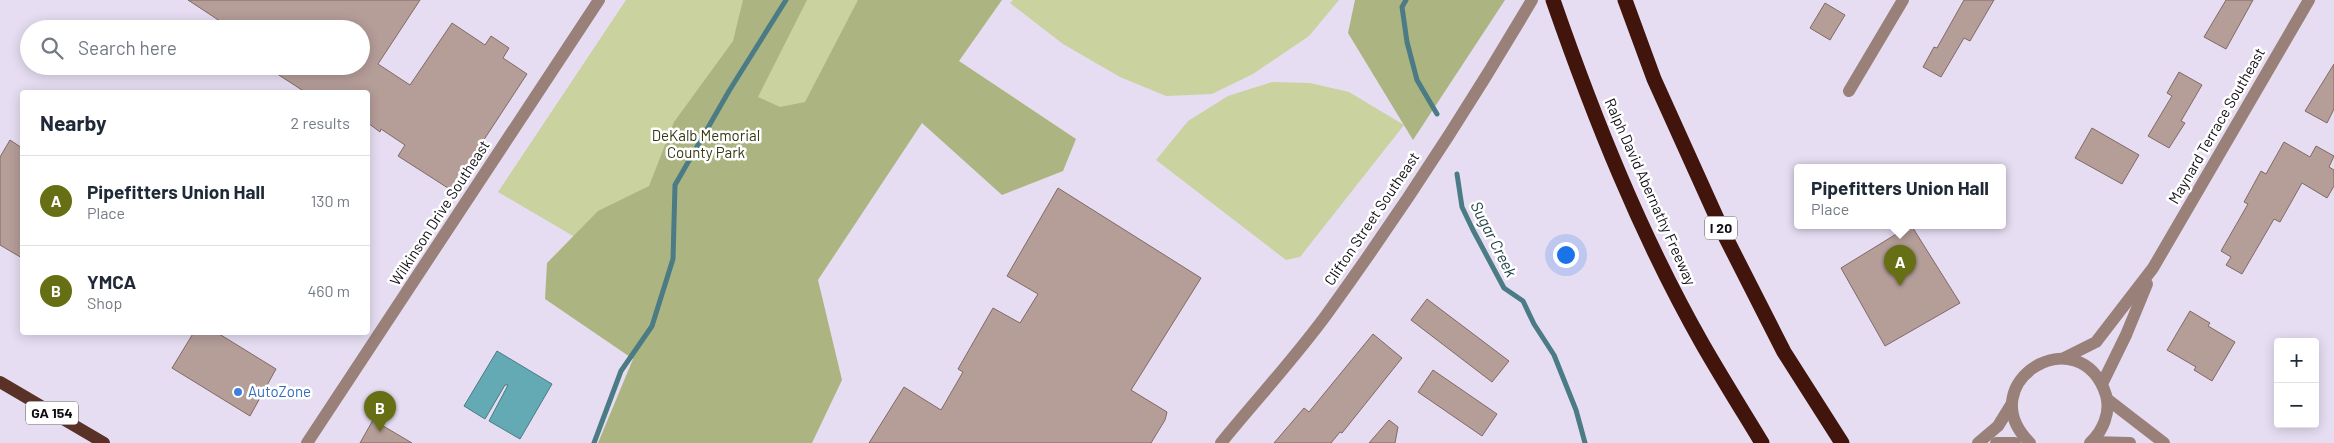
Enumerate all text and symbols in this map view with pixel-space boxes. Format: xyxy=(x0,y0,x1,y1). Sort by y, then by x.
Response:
search box xyxy=(20,20,370,75)
icon: search xyxy=(38,34,66,62)
text: Search here xyxy=(78,36,177,59)
street label: Maynard Terrace Southeast xyxy=(2164,44,2268,207)
street label: Ralph David Abernathy Freeway xyxy=(1601,95,1700,288)
text: Nearby xyxy=(40,110,106,135)
text: 2 results xyxy=(291,113,350,132)
park label: DeKalb Memorial County Park xyxy=(652,126,760,161)
street label: Wilkinson Drive Southeast xyxy=(385,136,493,288)
street label: Clifton Street Southeast xyxy=(1320,148,1422,288)
popup xyxy=(1794,164,2006,229)
text: Pipefitters Union Hall xyxy=(1811,176,1989,199)
text: Pipefitters Union Hall xyxy=(87,180,265,203)
text: A xyxy=(51,191,61,210)
text: 130 m xyxy=(311,191,350,210)
water label: Sugar Creek xyxy=(1467,198,1522,280)
text: Place xyxy=(1811,199,1849,218)
text: Place xyxy=(87,203,125,222)
road number: I 20 xyxy=(1705,217,1737,240)
your location xyxy=(1553,242,1579,268)
pin: A xyxy=(1884,245,1916,286)
text: YMCA xyxy=(87,270,136,293)
text: B xyxy=(51,281,61,300)
text: 460 m xyxy=(307,281,350,300)
text: Shop xyxy=(87,293,122,312)
map controls xyxy=(2274,338,2319,428)
button: + xyxy=(2274,338,2319,383)
place label: AutoZone xyxy=(248,382,311,400)
button: − xyxy=(2274,383,2319,428)
marker: AutoZone xyxy=(232,386,244,398)
pin: B xyxy=(364,391,396,432)
road number: GA 154 xyxy=(26,402,78,424)

